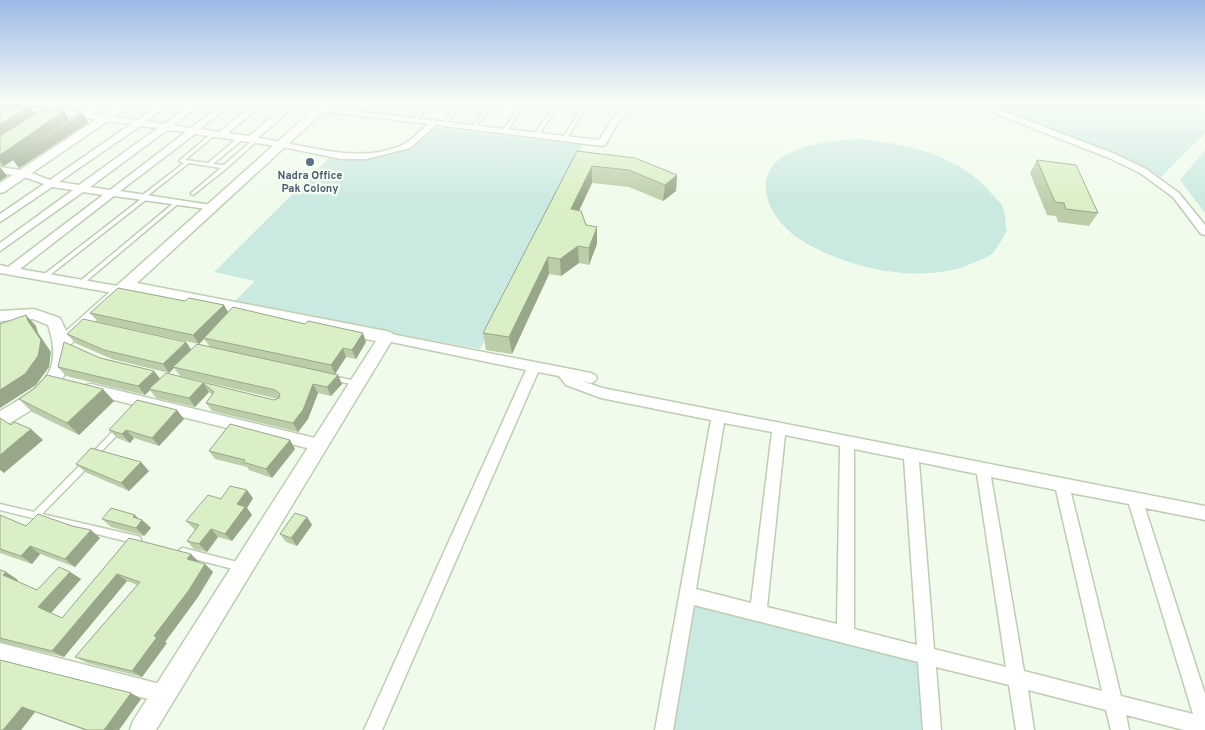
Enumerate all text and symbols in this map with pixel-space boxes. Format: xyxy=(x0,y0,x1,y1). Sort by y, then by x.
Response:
marker: Nadra Office Pak Colony xyxy=(304,156,316,168)
place label: Nadra Office Pak Colony xyxy=(277,169,343,196)

